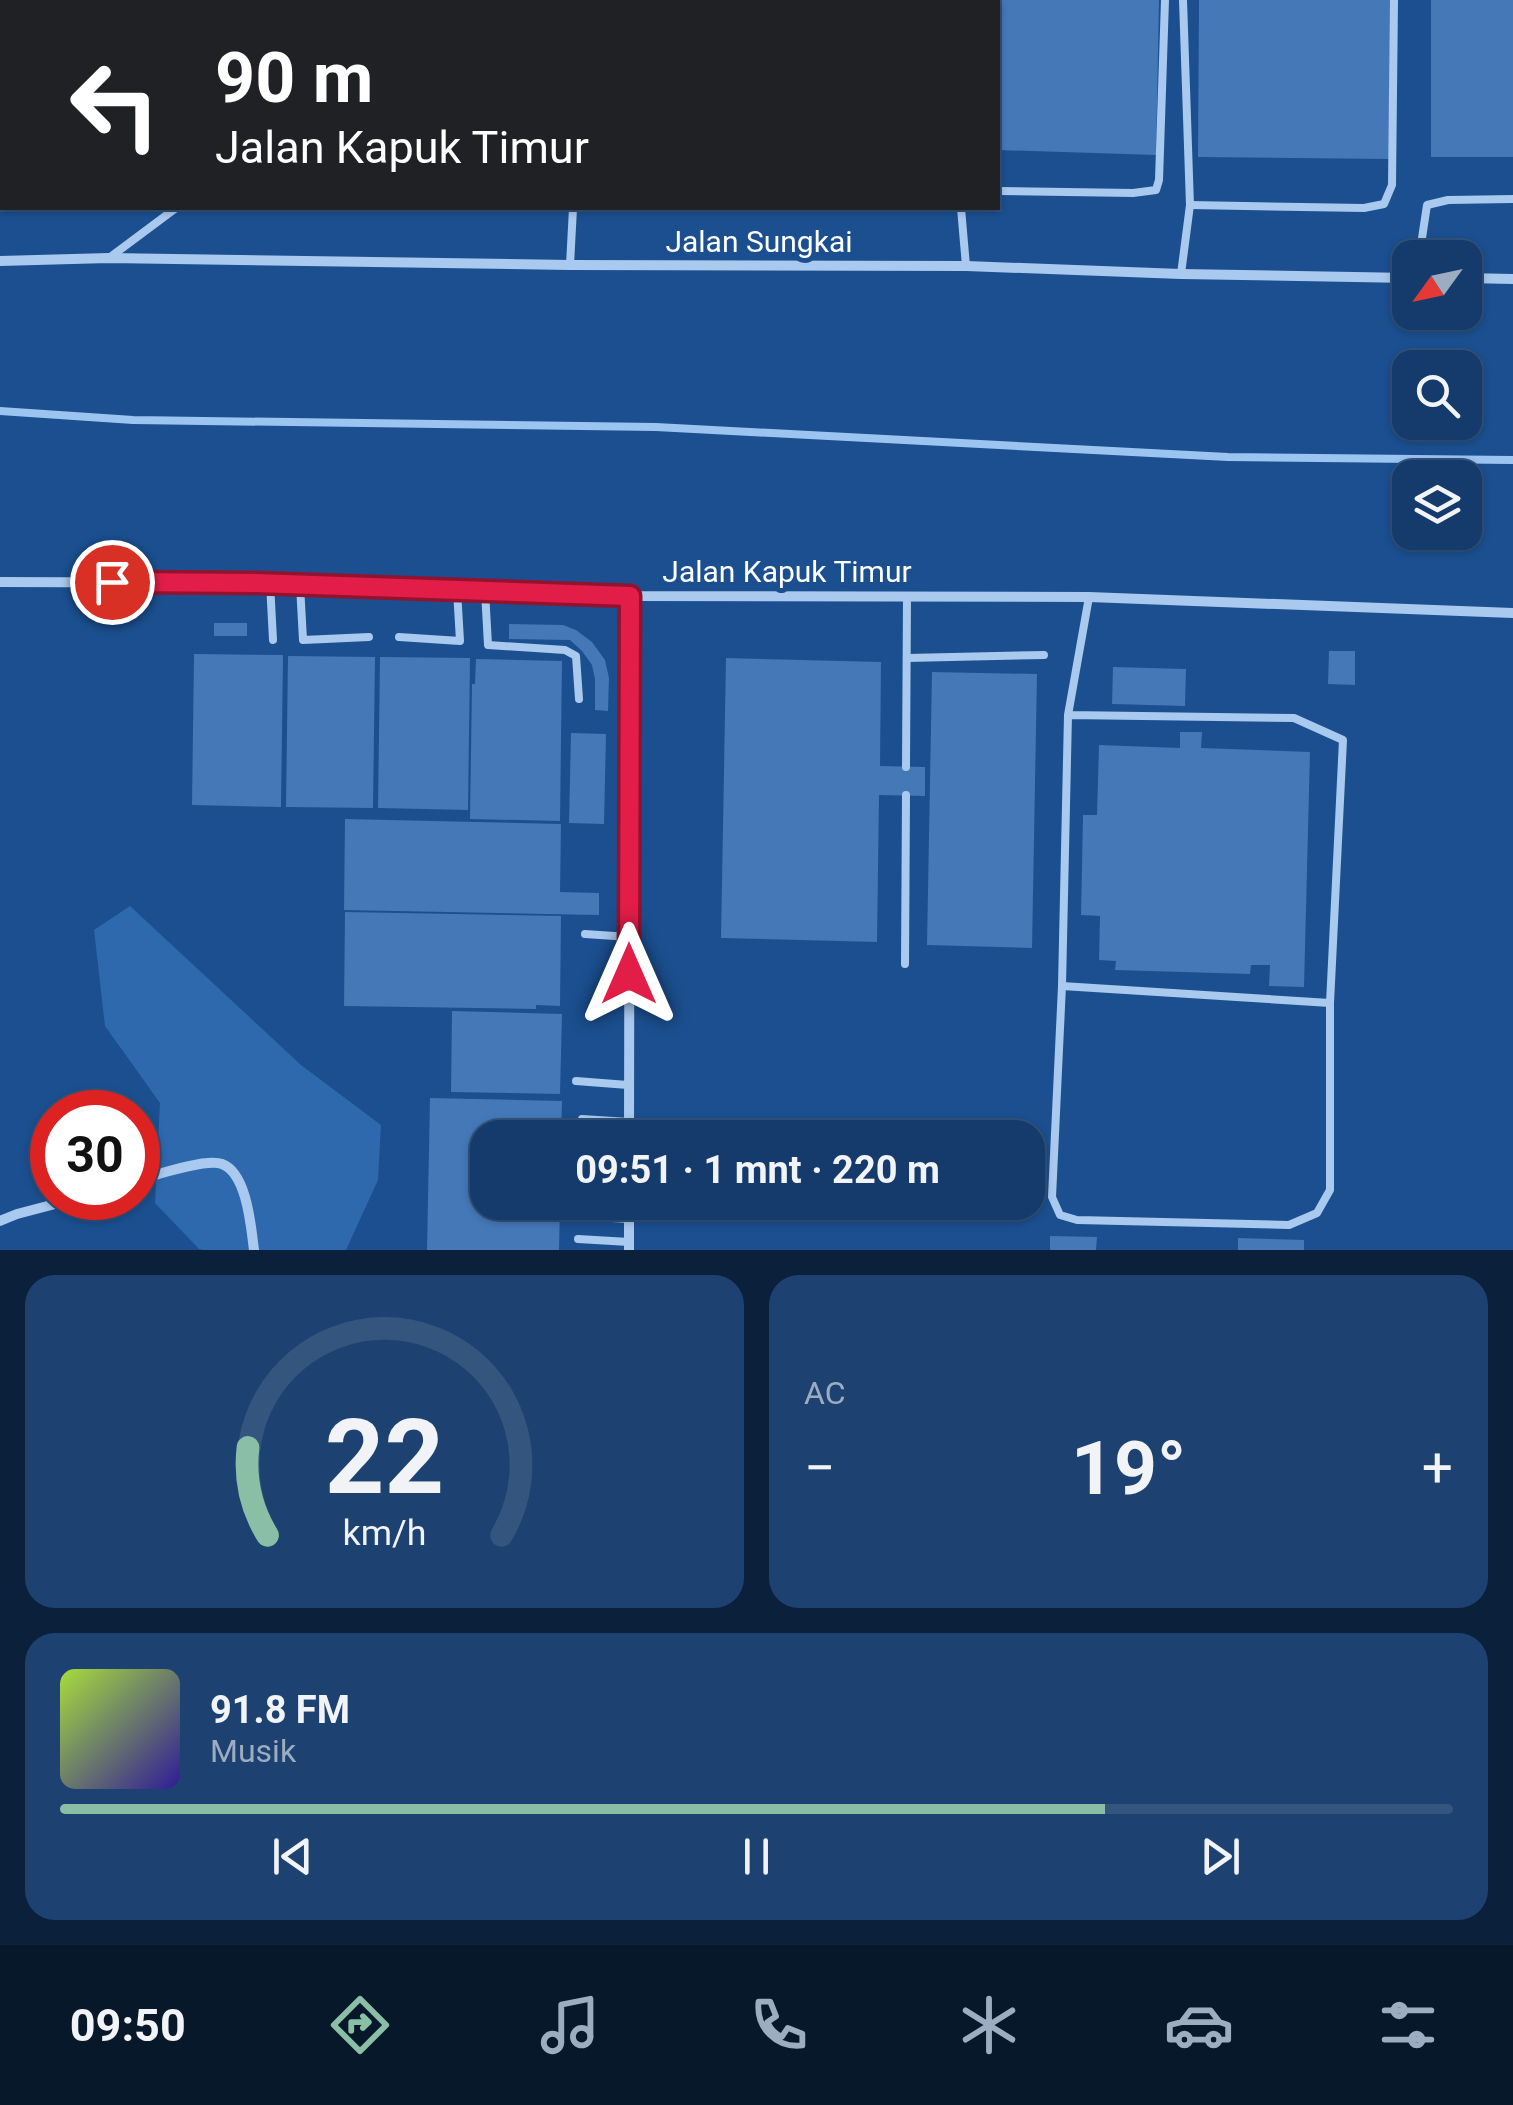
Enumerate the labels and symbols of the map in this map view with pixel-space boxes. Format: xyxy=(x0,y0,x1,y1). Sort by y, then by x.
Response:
street label: Jalan Sungkai xyxy=(665,224,853,259)
north arrow xyxy=(1392,240,1482,330)
pin xyxy=(70,540,155,625)
street label: Jalan Kapuk Timur xyxy=(662,554,912,589)
position arrow xyxy=(577,922,681,1026)
speed limit sign: 30 xyxy=(30,1090,160,1220)

